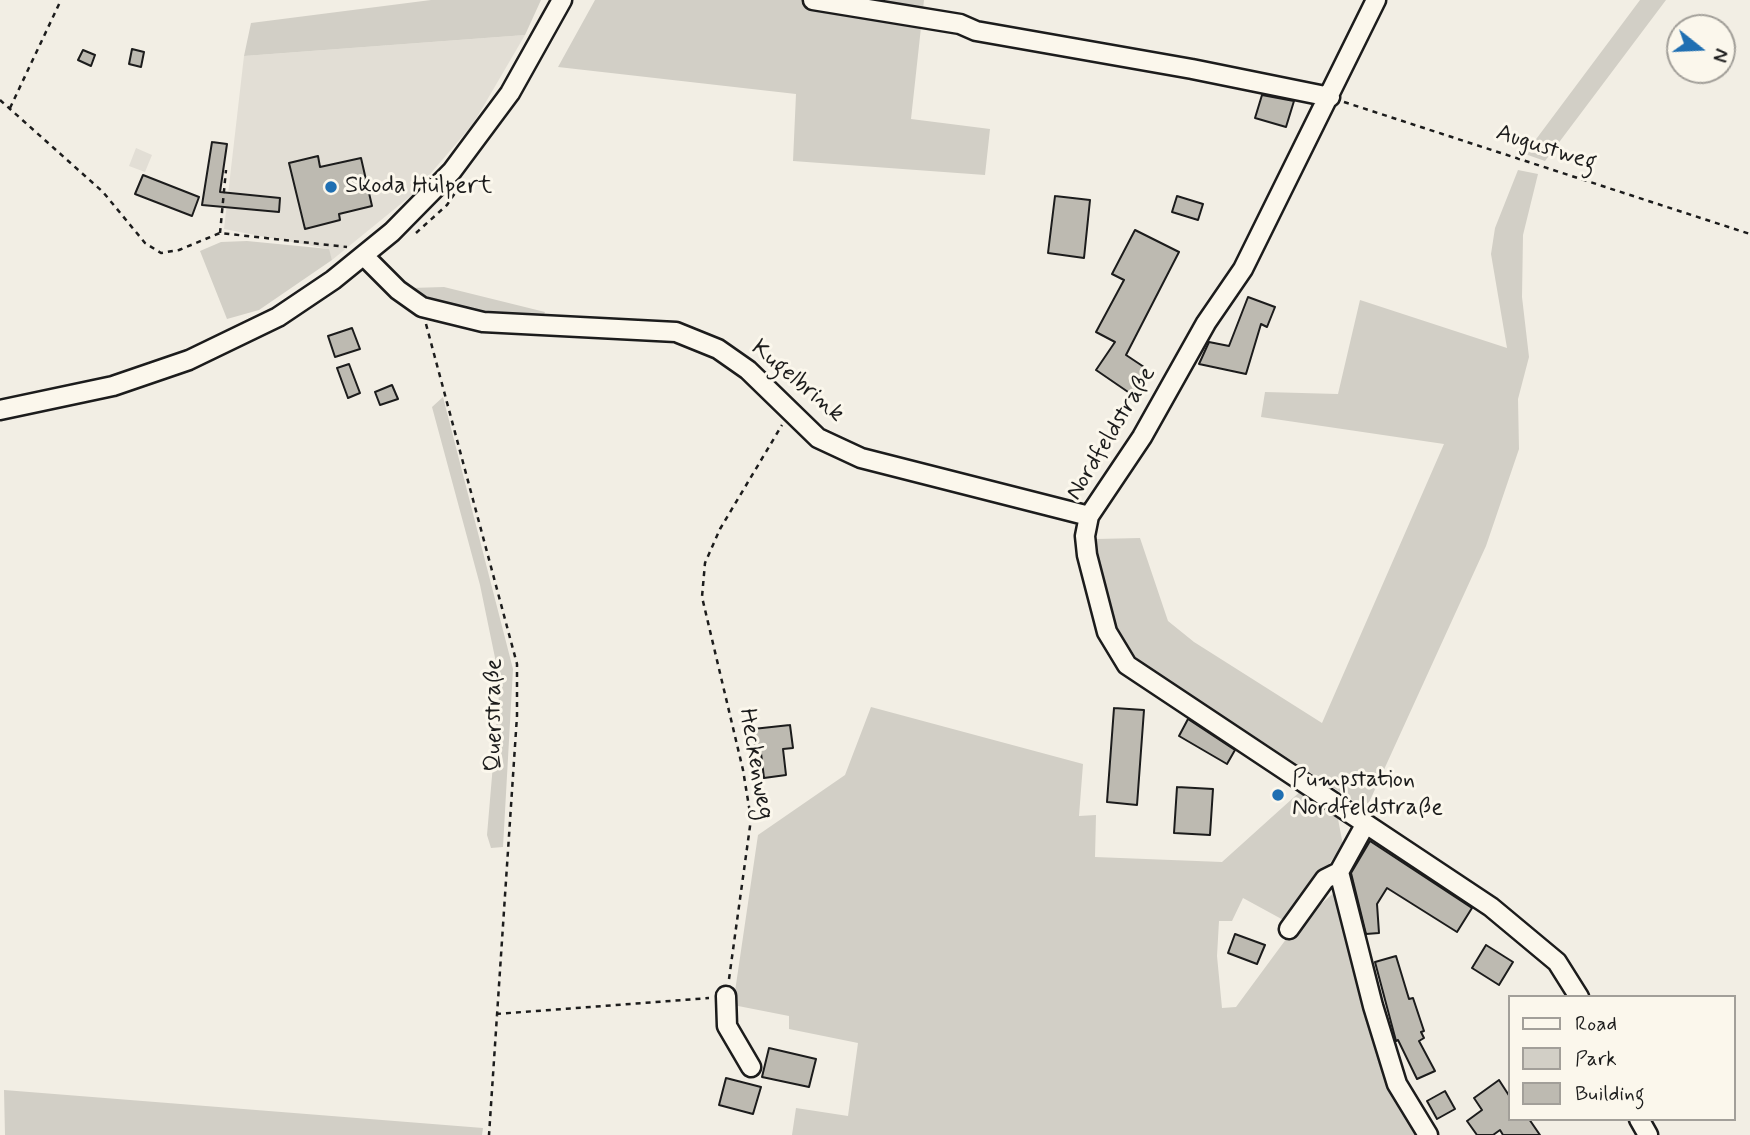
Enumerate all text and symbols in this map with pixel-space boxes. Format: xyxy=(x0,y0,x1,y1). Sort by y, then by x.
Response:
north arrow xyxy=(1666,14,1736,84)
text: N xyxy=(1706,45,1733,65)
street label: Augustweg xyxy=(1492,119,1600,179)
place label: Skoda Hülpert xyxy=(345,173,492,201)
marker: Skoda Hülpert xyxy=(323,179,339,195)
street label: Kugelbrink xyxy=(745,335,849,429)
street label: Nordfeldstraße xyxy=(1061,362,1163,506)
street label: Querstraße xyxy=(481,658,509,772)
street label: Heckenweg xyxy=(731,706,779,822)
place label: Pumpstation Nordfeldstraße xyxy=(1292,767,1443,823)
marker: Pumpstation Nordfeldstraße xyxy=(1270,787,1286,803)
legend xyxy=(1508,995,1736,1121)
text: Road xyxy=(1575,1010,1617,1038)
text: Park xyxy=(1575,1045,1617,1073)
text: Building xyxy=(1575,1080,1645,1108)

